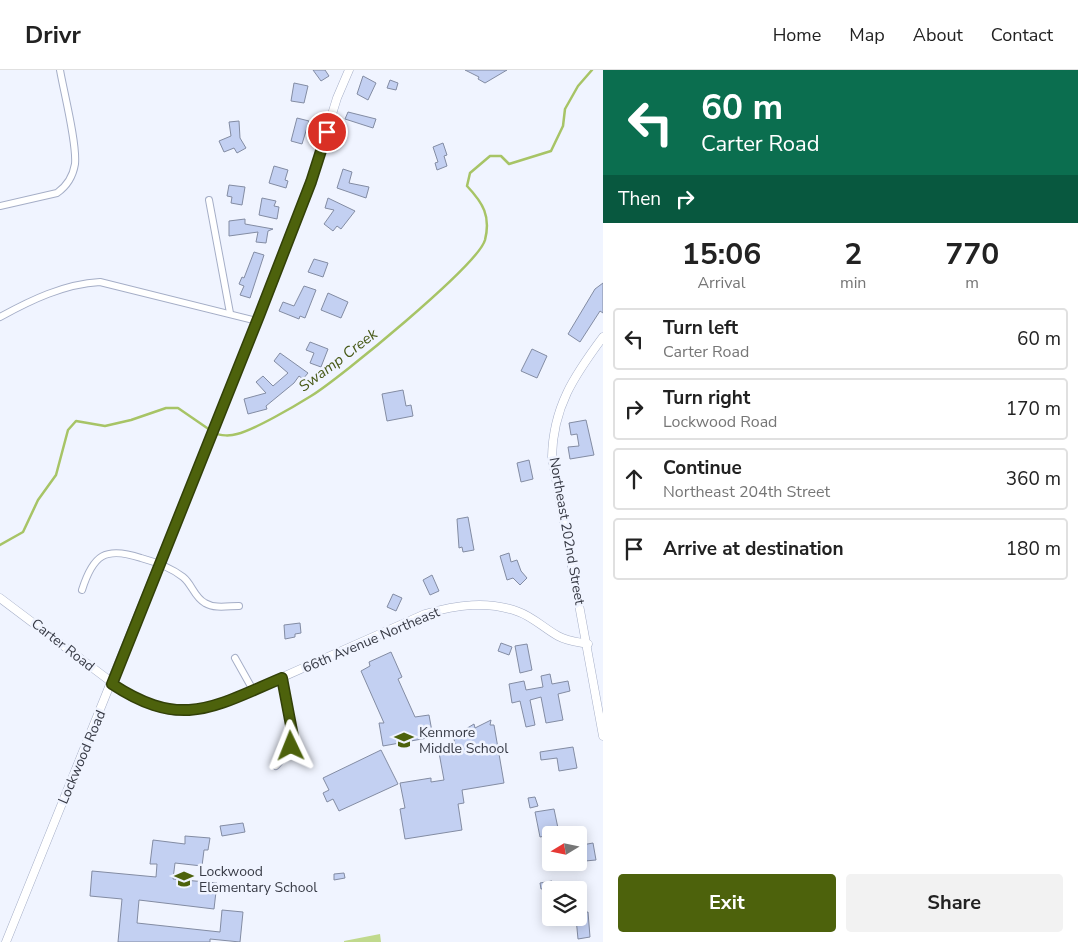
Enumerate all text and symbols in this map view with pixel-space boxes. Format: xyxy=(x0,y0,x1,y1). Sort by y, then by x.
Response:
text: Drivr xyxy=(25,19,81,51)
text: Home xyxy=(773,23,821,47)
text: Map xyxy=(849,23,885,47)
text: About xyxy=(913,23,963,47)
text: Contact xyxy=(991,23,1053,47)
text: 60 m xyxy=(701,84,783,131)
icon: left xyxy=(618,90,683,155)
pin xyxy=(306,111,348,153)
icon: arrive xyxy=(313,118,341,146)
text: Carter Road xyxy=(701,129,820,159)
icon: right xyxy=(671,185,699,213)
text: Then xyxy=(618,186,661,212)
text: 15:06 xyxy=(682,234,761,275)
text: 2 xyxy=(844,234,862,275)
text: 770 xyxy=(945,234,999,275)
text: Arrival xyxy=(697,272,746,294)
text: min xyxy=(840,272,866,294)
text: m xyxy=(965,272,979,294)
text: Turn left xyxy=(663,315,738,341)
water label: Swamp Creek xyxy=(295,323,382,396)
icon: left xyxy=(620,325,648,353)
text: 60 m xyxy=(1017,326,1061,352)
text: Carter Road xyxy=(663,341,749,363)
text: Turn right xyxy=(663,385,750,411)
icon: right xyxy=(620,395,648,423)
text: 170 m xyxy=(1006,396,1061,422)
text: Lockwood Road xyxy=(663,411,777,433)
text: Continue xyxy=(663,455,742,481)
street label: Northeast 202nd Street xyxy=(545,456,589,606)
icon: ahead xyxy=(620,465,648,493)
text: 360 m xyxy=(1006,466,1061,492)
text: Northeast 204th Street xyxy=(663,481,830,503)
icon: arrive xyxy=(620,535,648,563)
text: Arrive at destination xyxy=(663,536,844,562)
text: 180 m xyxy=(1006,536,1061,562)
street label: 66th Avenue Northeast xyxy=(299,602,443,678)
street label: Carter Road xyxy=(27,614,99,676)
street label: Lockwood Road xyxy=(54,707,110,807)
position arrow xyxy=(264,719,316,771)
place label: Kenmore Middle School xyxy=(419,723,509,758)
school or university icon: Kenmore Middle School xyxy=(393,729,415,751)
north arrow xyxy=(542,826,588,871)
map controls xyxy=(542,826,587,926)
place label: Lockwood Elementary School xyxy=(199,862,318,897)
school or university icon: Lockwood Elementary School xyxy=(173,868,195,890)
button: Exit xyxy=(618,874,836,932)
button: Share xyxy=(846,874,1063,932)
button: layers xyxy=(542,881,587,926)

